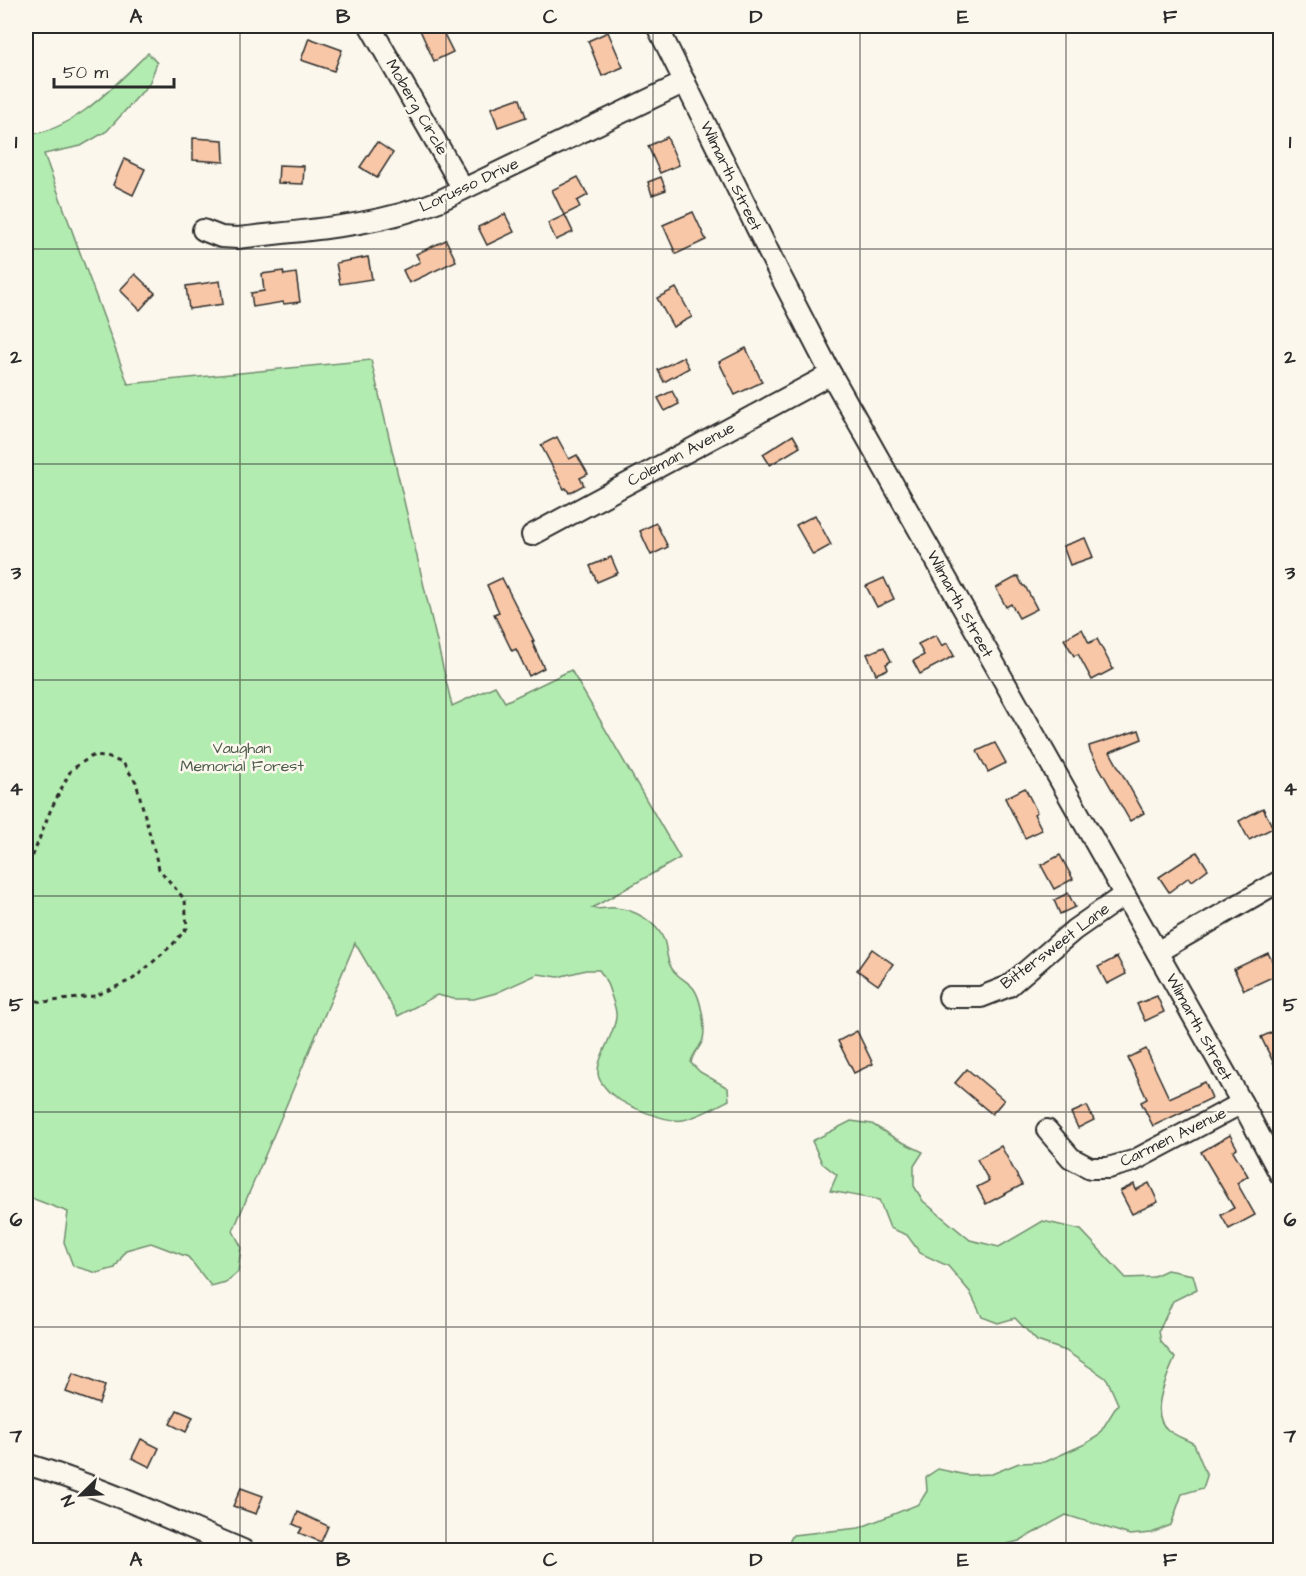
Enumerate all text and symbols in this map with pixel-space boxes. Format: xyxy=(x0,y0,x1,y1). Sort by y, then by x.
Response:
text: A xyxy=(130,3,143,31)
text: B xyxy=(336,3,351,31)
text: C xyxy=(543,3,558,31)
text: D xyxy=(750,3,763,31)
text: E xyxy=(957,3,969,31)
text: F xyxy=(1163,3,1178,31)
scale bar xyxy=(54,51,174,89)
street label: Moberg Circle xyxy=(380,55,454,160)
text: 50 m xyxy=(63,60,108,85)
street label: Wilmarth Street xyxy=(695,117,767,235)
text: 1 xyxy=(15,128,18,156)
text: 1 xyxy=(1289,128,1292,156)
street label: Lorusso Drive xyxy=(416,152,522,218)
text: 2 xyxy=(9,343,22,371)
text: 2 xyxy=(1283,343,1296,371)
street label: Coleman Avenue xyxy=(624,416,739,492)
street label: Wilmarth Street xyxy=(921,546,999,662)
text: 3 xyxy=(10,559,22,587)
text: 3 xyxy=(1284,559,1296,587)
park label: Vaughan Memorial Forest xyxy=(180,737,304,777)
text: 4 xyxy=(9,775,23,803)
text: 4 xyxy=(1283,775,1297,803)
street label: Bittersweet Lane xyxy=(996,898,1114,994)
street label: Wilmarth Street xyxy=(1160,969,1238,1085)
text: 5 xyxy=(9,991,24,1019)
text: 5 xyxy=(1283,991,1298,1019)
street label: Carmen Avenue xyxy=(1116,1102,1230,1172)
text: 6 xyxy=(10,1206,23,1234)
text: 6 xyxy=(1284,1206,1297,1234)
text: 7 xyxy=(9,1422,23,1450)
text: 7 xyxy=(1283,1422,1297,1450)
north arrow xyxy=(51,1465,111,1525)
text: N xyxy=(56,1492,80,1510)
text: A xyxy=(130,1546,143,1574)
text: B xyxy=(336,1546,351,1574)
text: C xyxy=(543,1546,558,1574)
text: D xyxy=(750,1546,763,1574)
text: E xyxy=(957,1546,969,1574)
text: F xyxy=(1163,1546,1178,1574)

